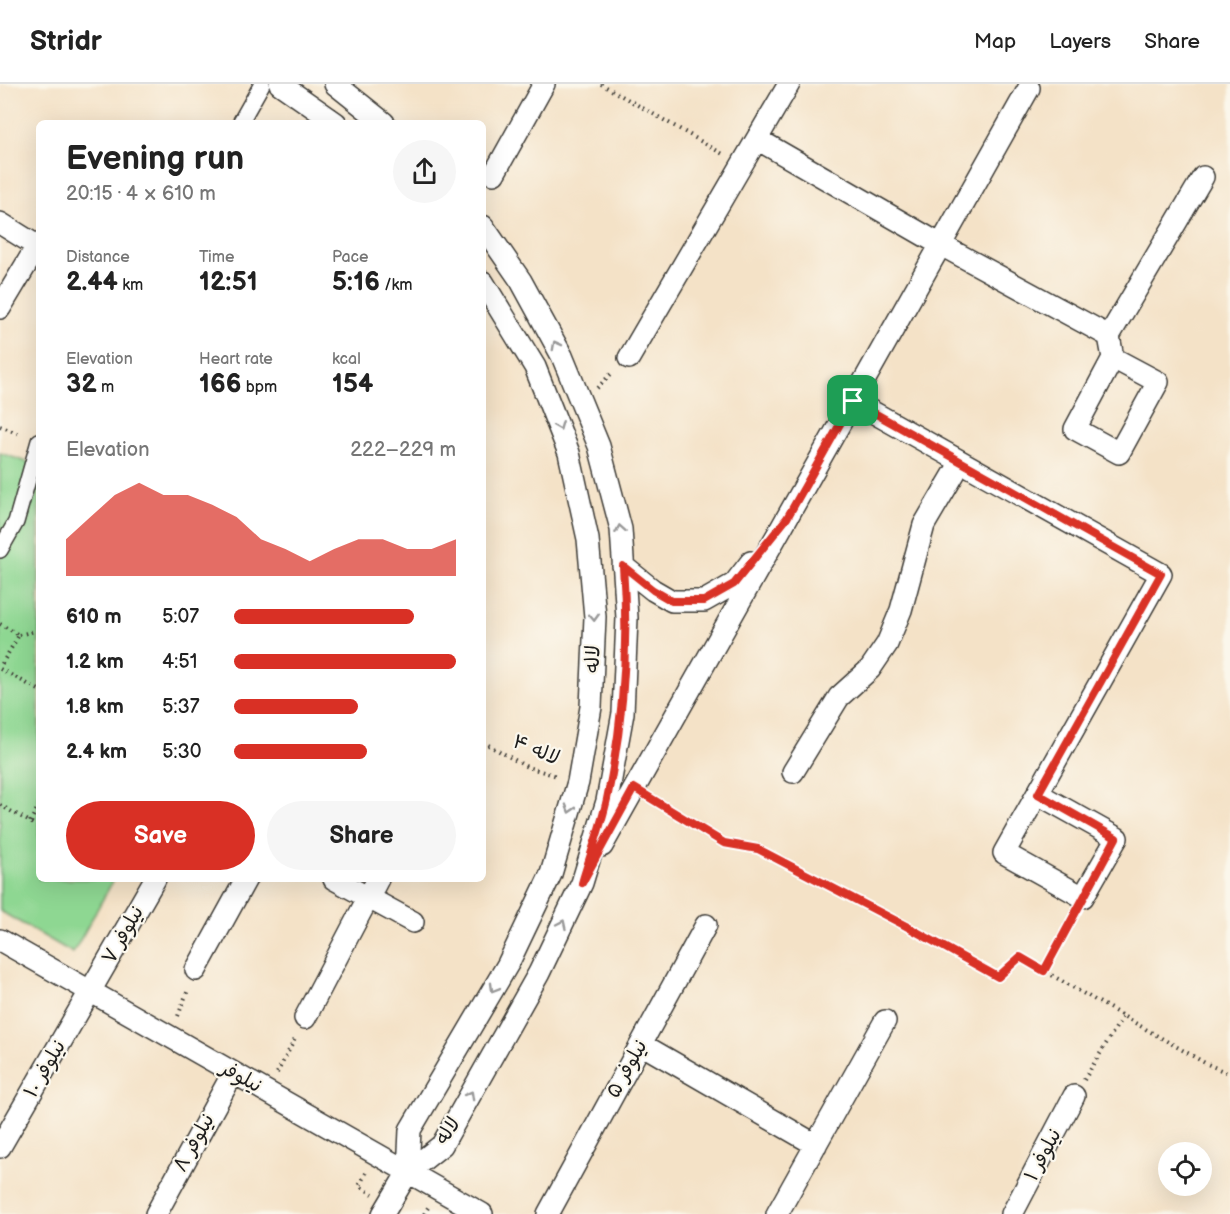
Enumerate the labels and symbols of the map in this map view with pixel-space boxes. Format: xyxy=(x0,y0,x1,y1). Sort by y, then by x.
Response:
one-way arrow xyxy=(552,341,563,352)
pin xyxy=(827,375,878,426)
one-way arrow xyxy=(552,420,564,431)
one-way arrow xyxy=(614,524,626,534)
one-way arrow xyxy=(588,612,600,621)
street label: لاله xyxy=(581,645,605,673)
street label: لاله ۴ xyxy=(509,729,563,771)
one-way arrow xyxy=(565,803,577,814)
street label: نیلوفر ۷ xyxy=(97,902,150,969)
one-way arrow xyxy=(555,919,567,930)
one-way arrow xyxy=(489,982,501,992)
street label: نیلوفر ۱۰ xyxy=(19,1036,72,1103)
street label: نیلوفر ۵ xyxy=(601,1036,654,1103)
street label: نیلوفر xyxy=(214,1055,266,1099)
one-way arrow xyxy=(463,1091,474,1102)
street label: نیلوفر ۸ xyxy=(168,1110,221,1177)
street label: لاله xyxy=(430,1113,466,1149)
street label: نیلوفر ۱ xyxy=(1019,1125,1068,1186)

